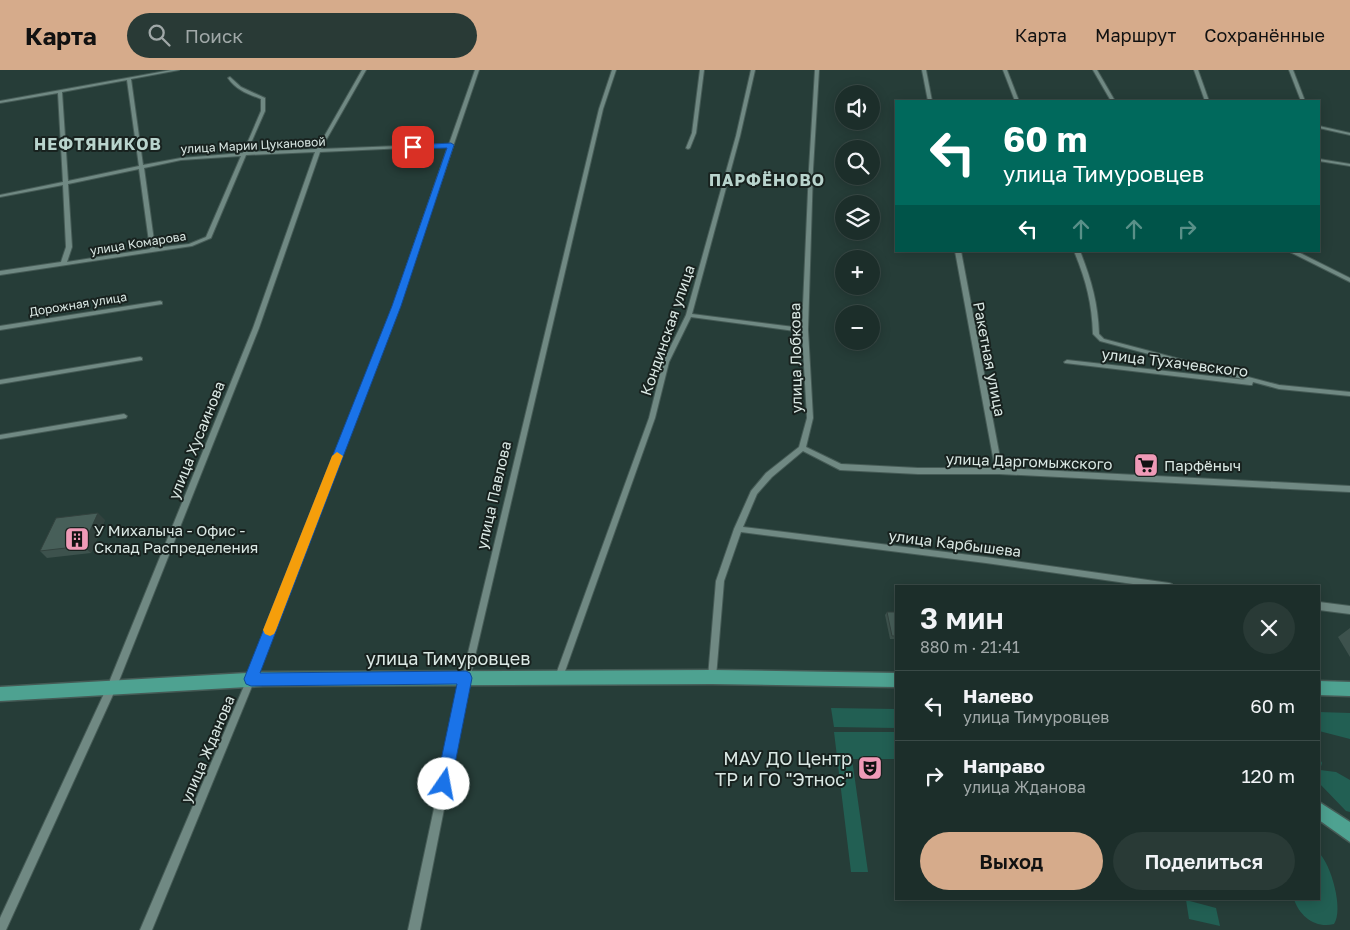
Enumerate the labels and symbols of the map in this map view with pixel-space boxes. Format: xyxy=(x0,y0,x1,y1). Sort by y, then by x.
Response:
pin xyxy=(392,126,434,168)
district label: НЕФТЯНИКОВ xyxy=(34,134,162,154)
street label: улица Марии Цукановой xyxy=(180,134,326,156)
district label: ПАРФЁНОВО xyxy=(709,170,825,190)
street label: улица Комарова xyxy=(89,228,187,258)
street label: Кондинская улица xyxy=(636,262,698,398)
street label: Дорожная улица xyxy=(28,289,128,319)
street label: Ракетная улица xyxy=(970,300,1010,418)
street label: улица Лобкова xyxy=(785,303,805,413)
street label: улица Тухачевского xyxy=(1101,344,1249,380)
street label: улица Хусаинова xyxy=(164,378,228,502)
street label: улица Павлова xyxy=(472,439,514,551)
street label: улица Даргомыжского xyxy=(945,449,1113,473)
supermarket icon: Парфёныч xyxy=(1133,452,1159,478)
place label: Парфёныч xyxy=(1164,456,1241,474)
place label: У Михалыча - Офис - Склад Распределения xyxy=(94,521,258,556)
building icon: У Михалыча - Офис - Склад Распределения xyxy=(64,526,90,552)
street label: улица Карбышева xyxy=(888,526,1022,560)
street label: улица Тимуровцев xyxy=(366,647,530,669)
street label: улица Жданова xyxy=(176,692,238,806)
place label: МАУ ДО Центр ТР и ГО "Этнос" xyxy=(715,747,852,790)
theatre icon: МАУ ДО Центр ТР и ГО "Этнос" xyxy=(857,755,883,781)
position arrow xyxy=(417,757,469,809)

